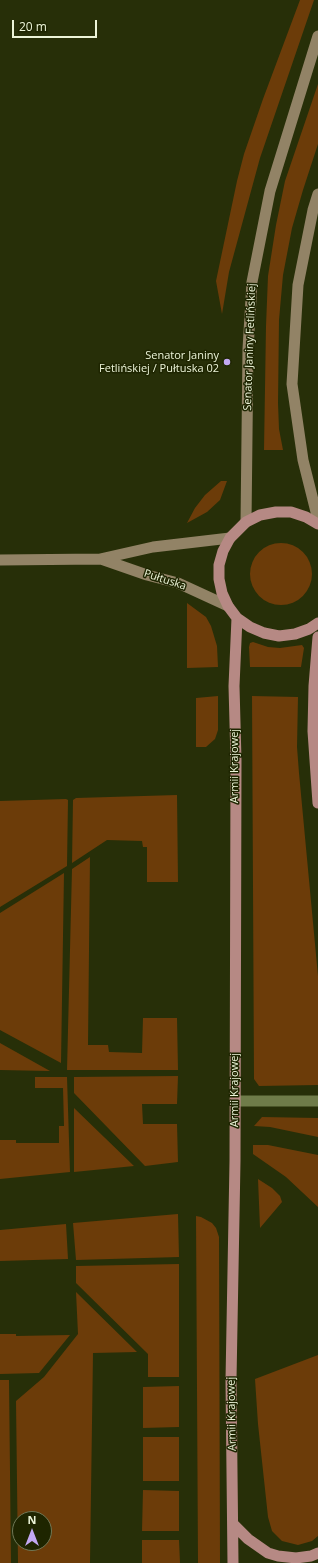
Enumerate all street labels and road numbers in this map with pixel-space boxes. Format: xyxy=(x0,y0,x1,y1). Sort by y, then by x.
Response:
street label: Senator Janiny Fetlińskiej xyxy=(241,283,259,411)
street label: Pułtuska xyxy=(142,567,188,593)
street label: Armii Krajowej xyxy=(228,729,242,803)
street label: Armii Krajowej xyxy=(228,1053,242,1127)
street label: Armii Krajowej xyxy=(225,1377,239,1451)

